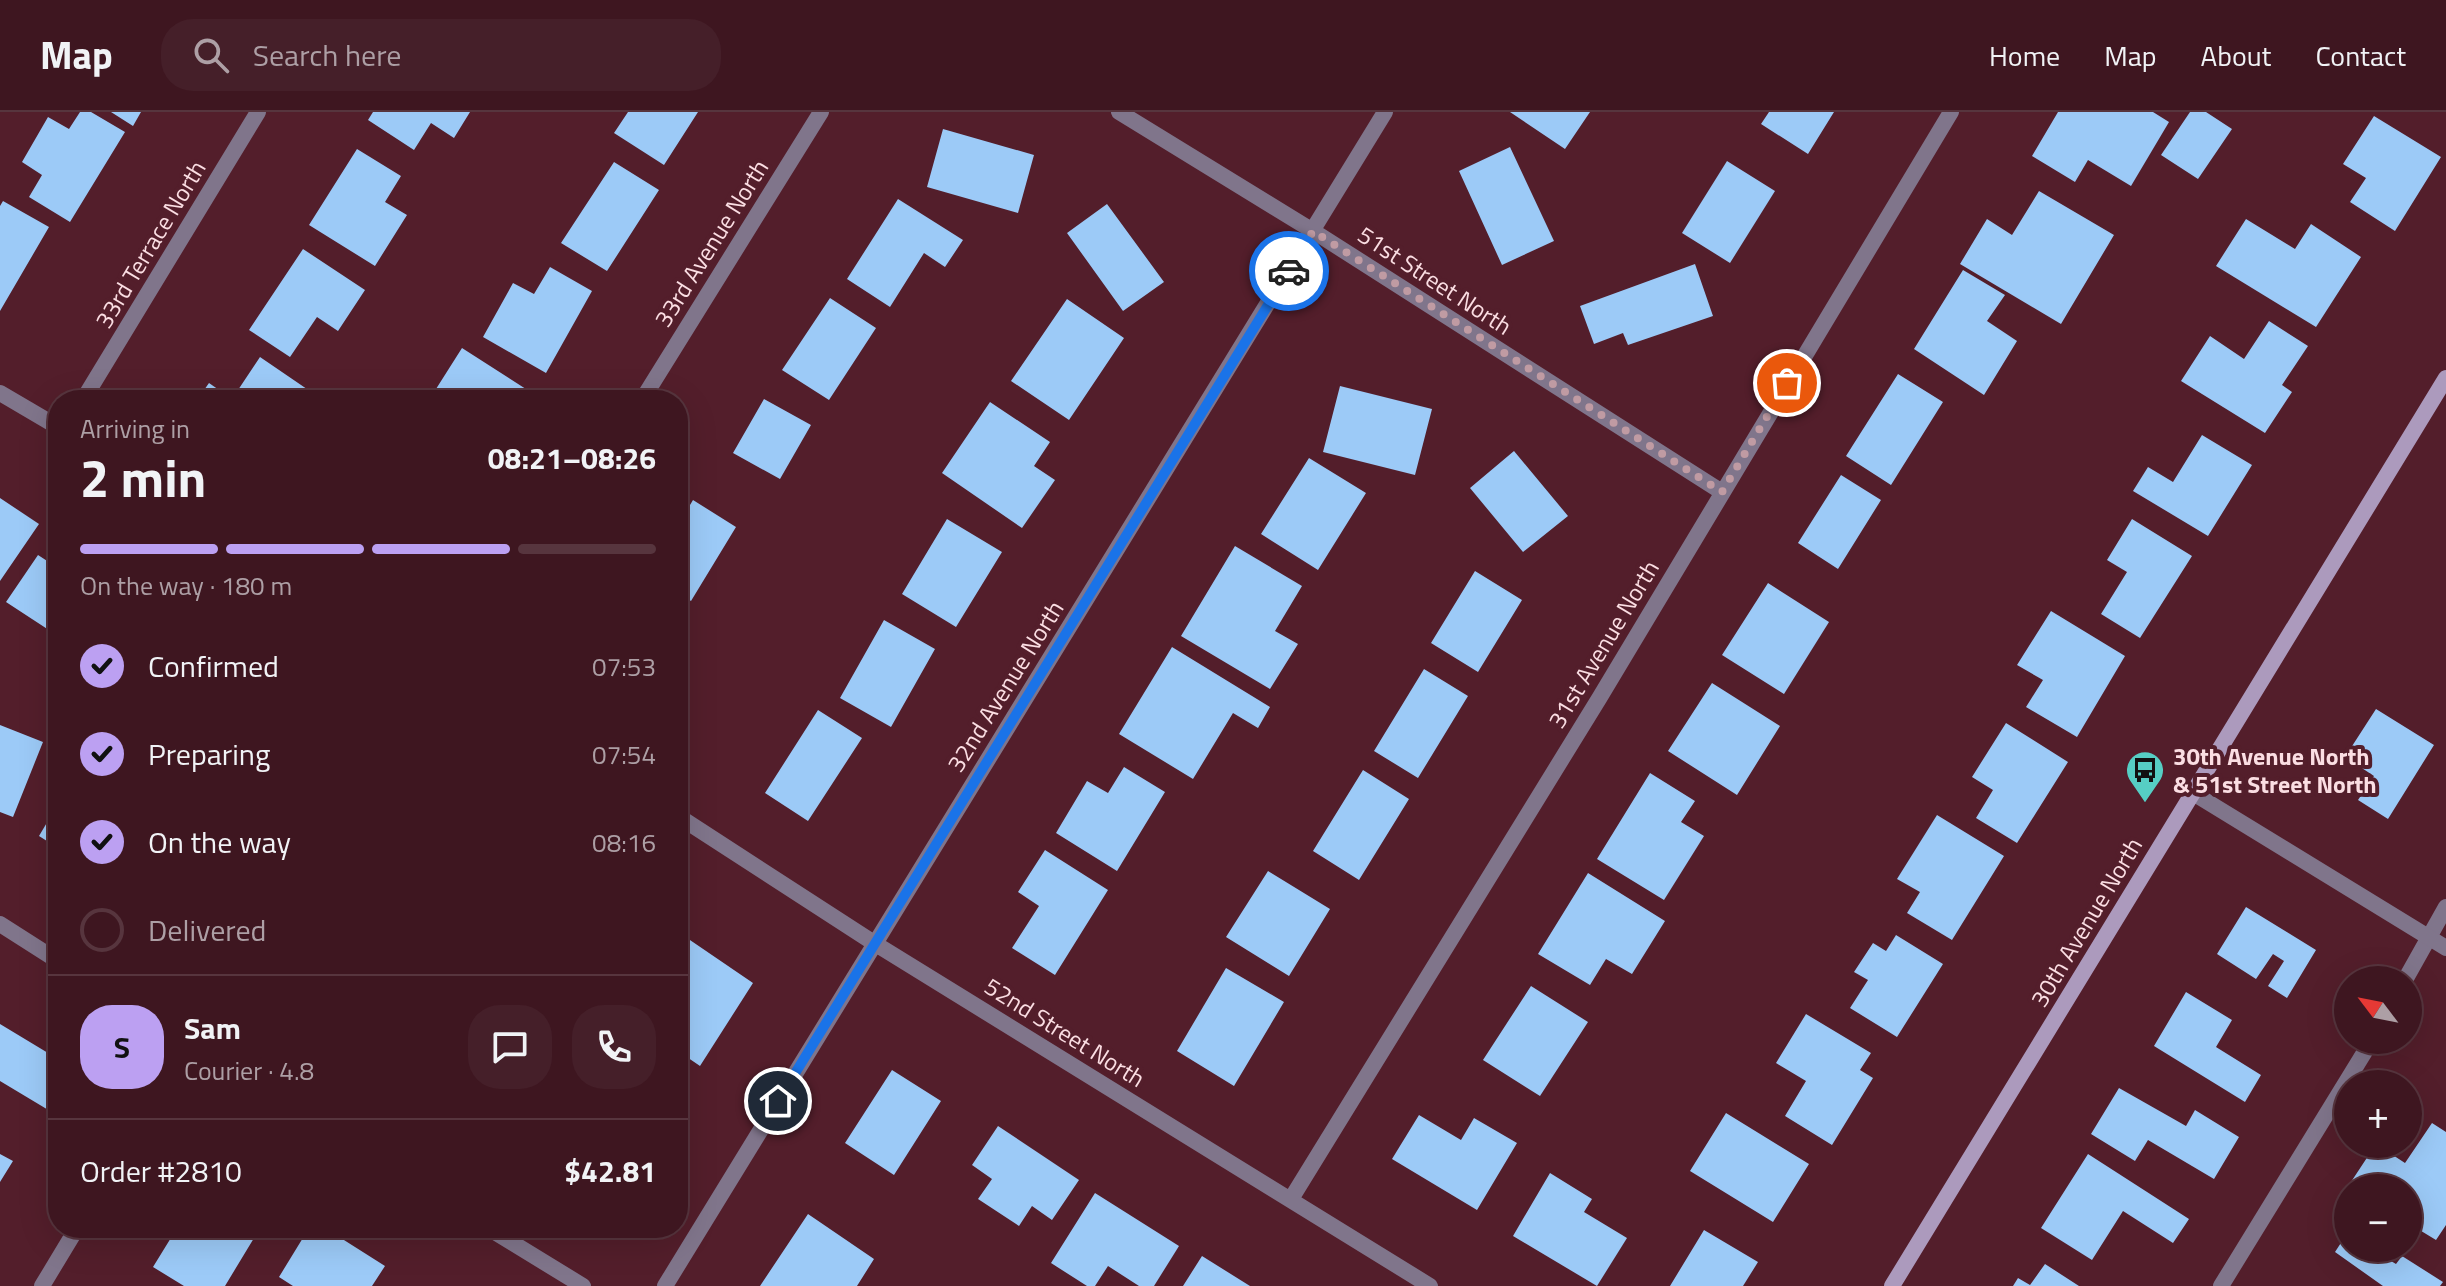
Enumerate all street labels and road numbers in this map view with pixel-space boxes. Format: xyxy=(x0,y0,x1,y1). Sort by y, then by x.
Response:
street label: 33rd Avenue North xyxy=(645,152,777,334)
street label: 33rd Terrace North xyxy=(86,153,214,335)
street label: 51st Street North xyxy=(1351,217,1519,343)
street label: 31st Avenue North xyxy=(1539,553,1667,735)
street label: 32nd Avenue North xyxy=(938,593,1072,779)
street label: 30th Avenue North xyxy=(2021,830,2151,1014)
street label: 52nd Street North xyxy=(978,968,1152,1096)

